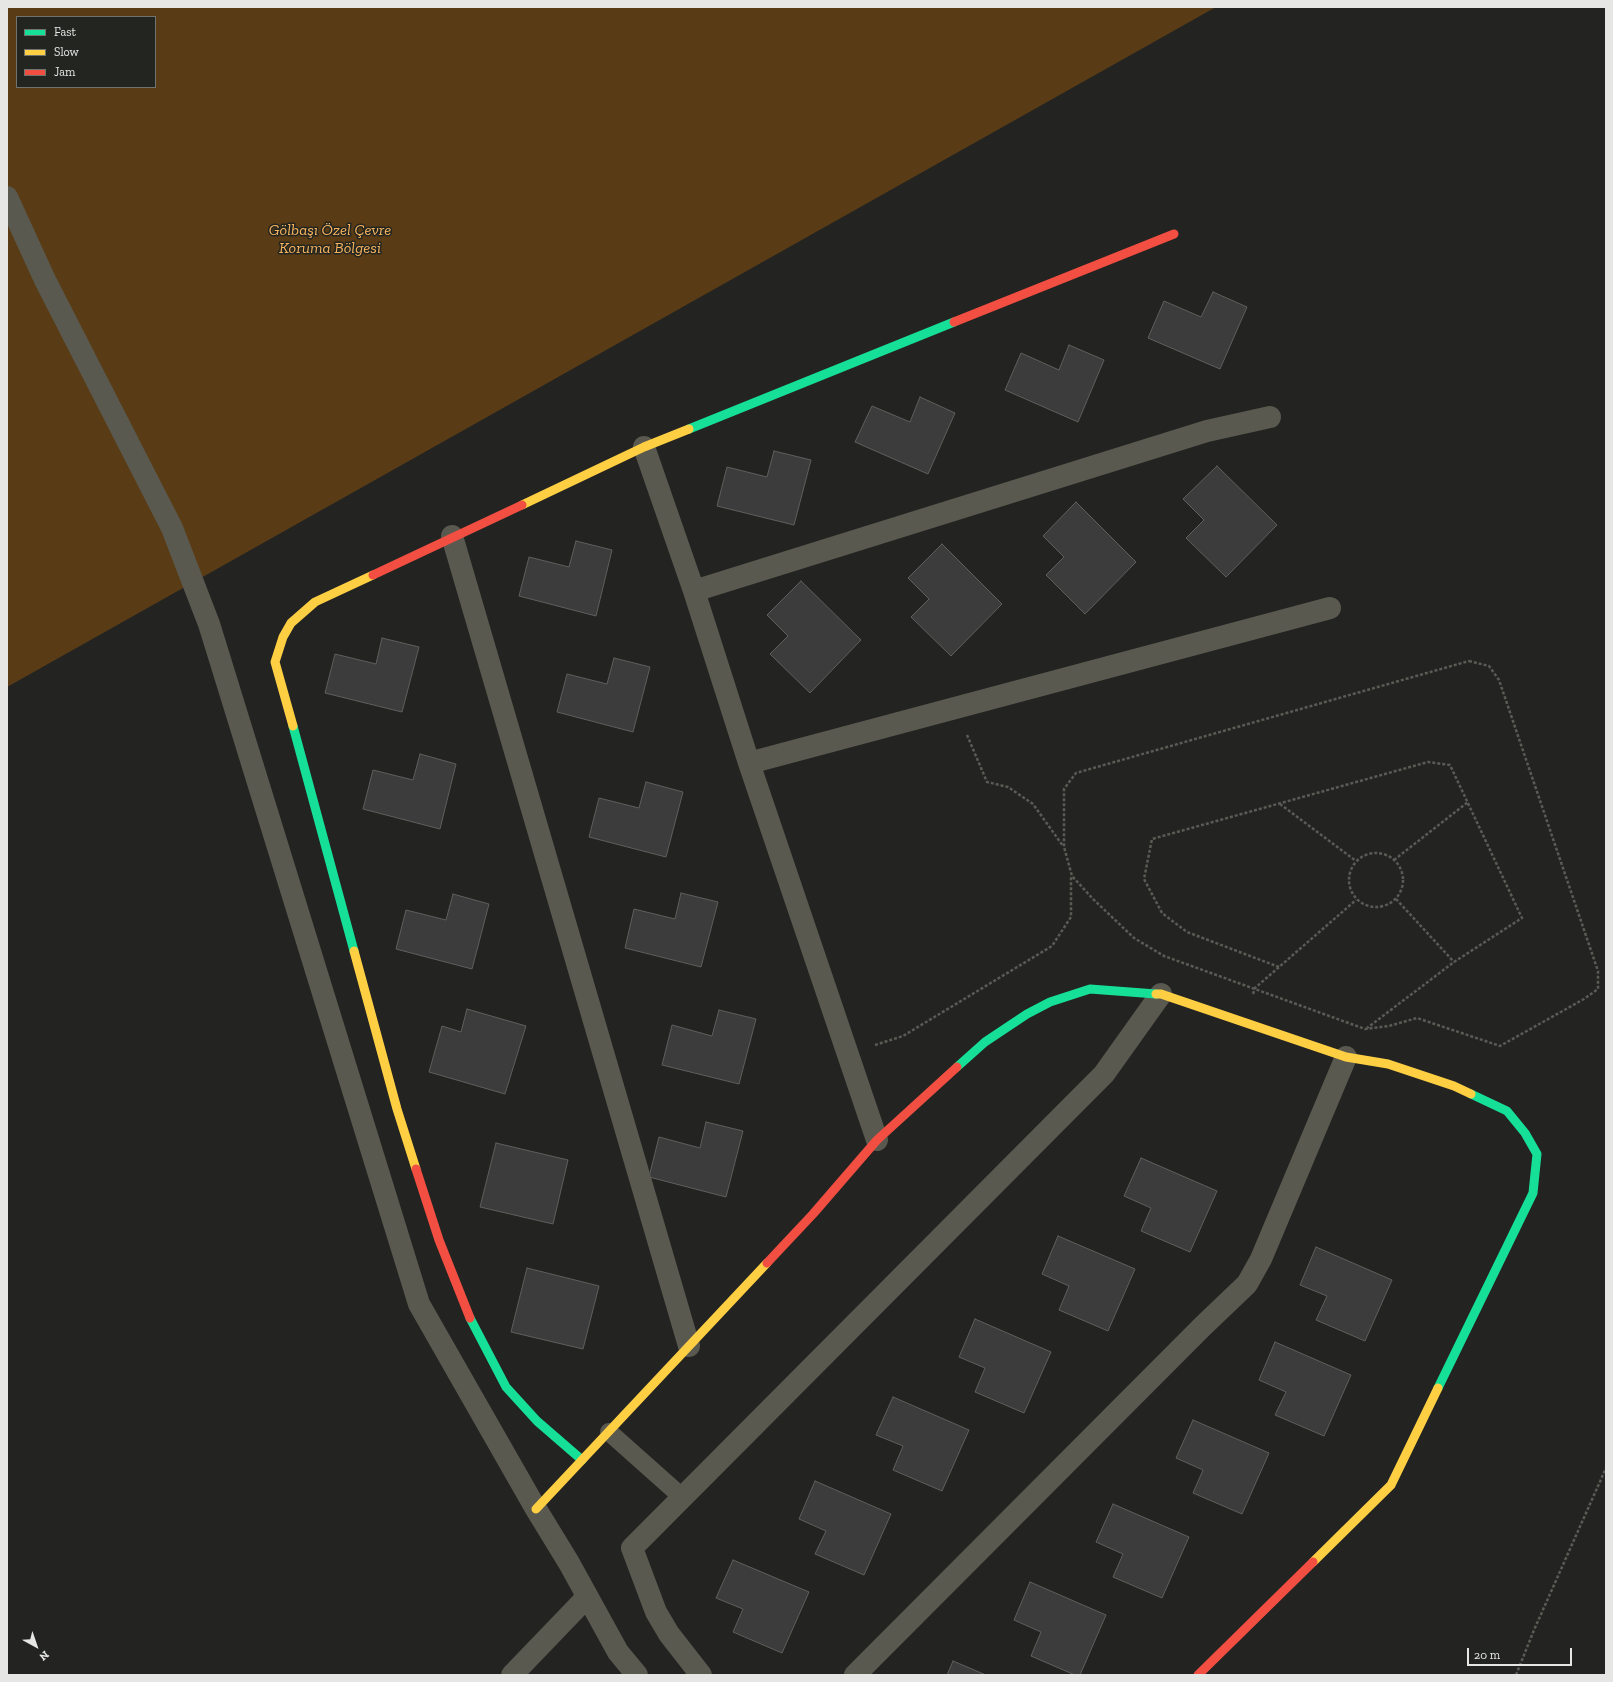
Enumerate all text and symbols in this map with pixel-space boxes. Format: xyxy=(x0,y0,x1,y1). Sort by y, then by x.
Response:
legend xyxy=(16,16,156,88)
text: Fast xyxy=(54,25,76,39)
text: Slow xyxy=(54,45,79,59)
text: Jam xyxy=(54,65,75,79)
park label: Gölbaşı Özel Çevre Koruma Bölgesi xyxy=(269,220,391,258)
north arrow xyxy=(16,1626,56,1666)
scale bar xyxy=(1469,1640,1574,1666)
text: N xyxy=(37,1648,51,1663)
text: 20 m xyxy=(1474,1648,1500,1662)

